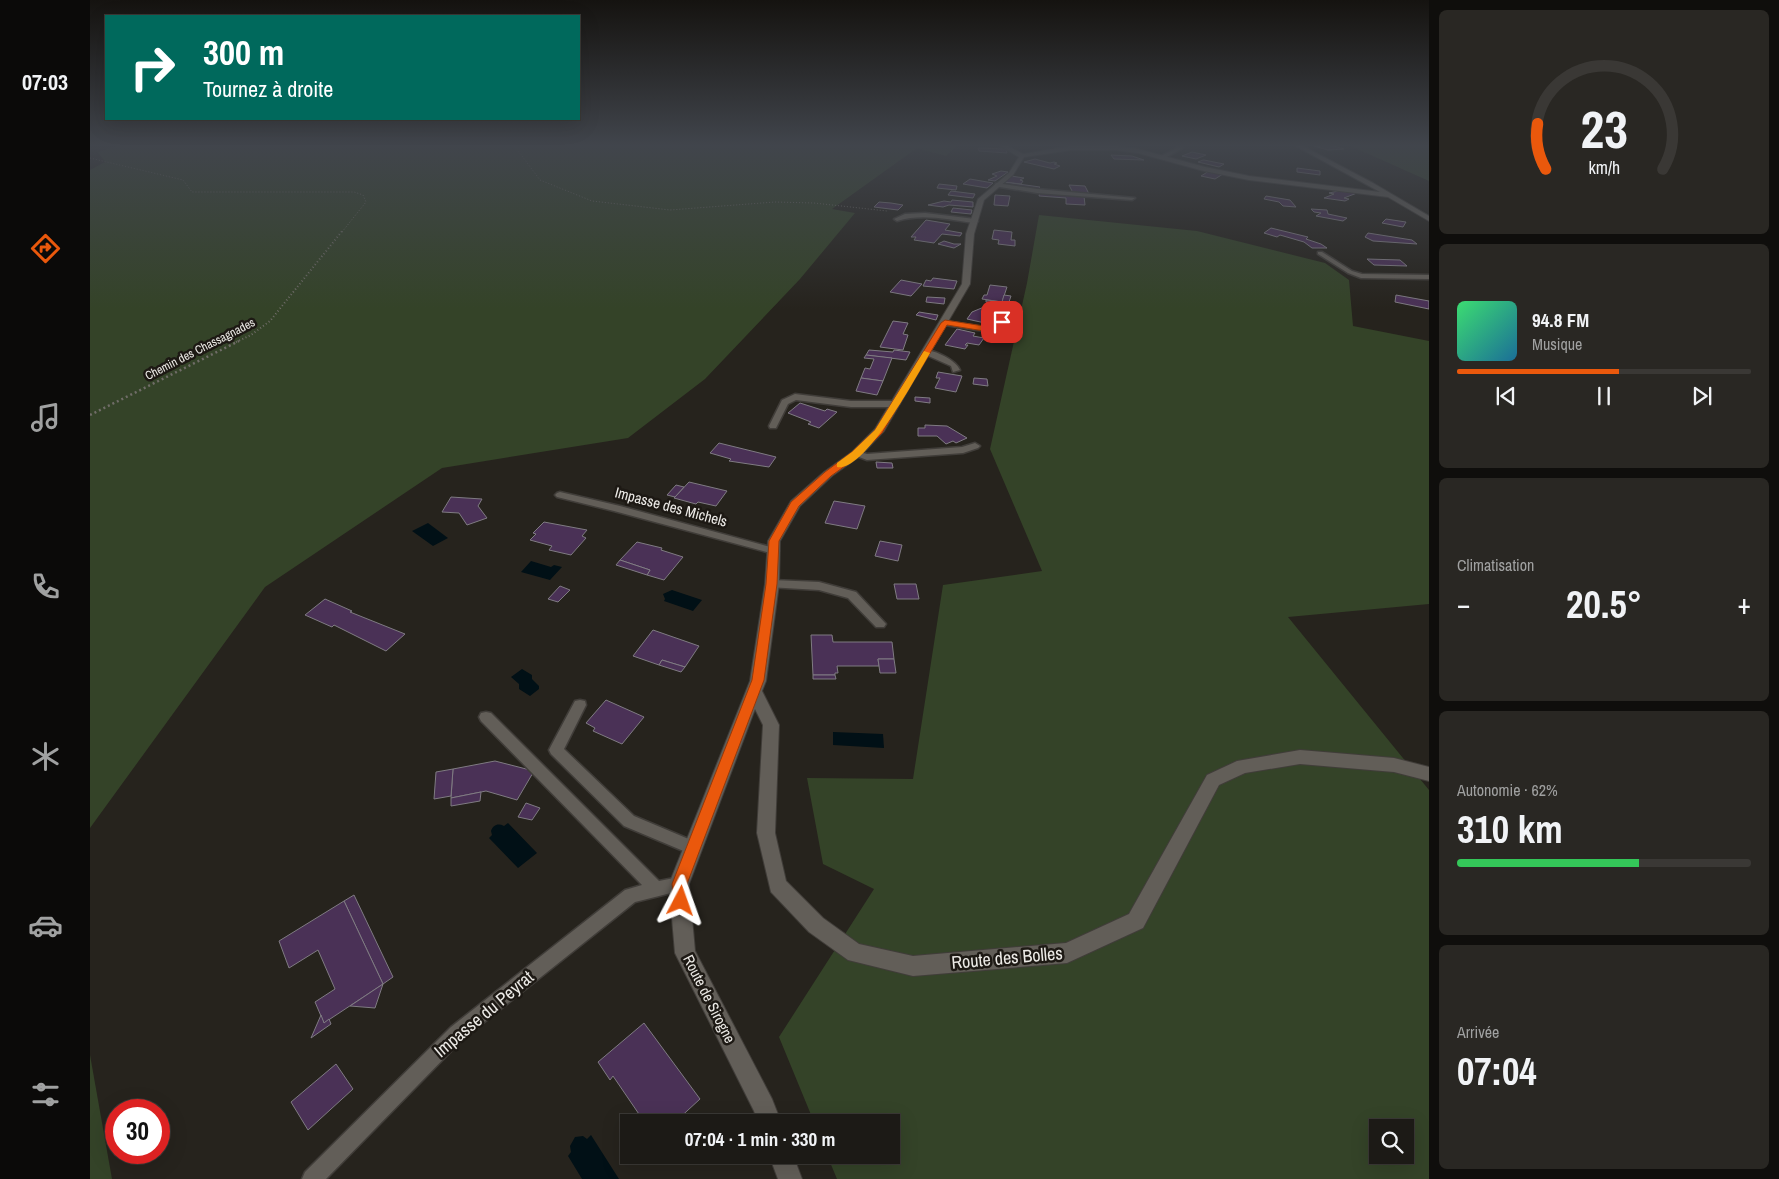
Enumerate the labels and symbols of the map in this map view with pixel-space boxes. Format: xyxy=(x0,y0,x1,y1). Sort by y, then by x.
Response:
pin xyxy=(981,301,1023,343)
street label: Chemin des Chassagnades xyxy=(142,314,258,384)
street label: Impasse des Michels xyxy=(613,481,730,532)
position arrow xyxy=(654,874,706,926)
street label: Route des Bolles xyxy=(950,940,1064,975)
street label: Route de Sirogne xyxy=(678,951,741,1047)
street label: Impasse du Peyrat xyxy=(429,964,539,1063)
speed limit sign: 30 xyxy=(105,1099,170,1164)

